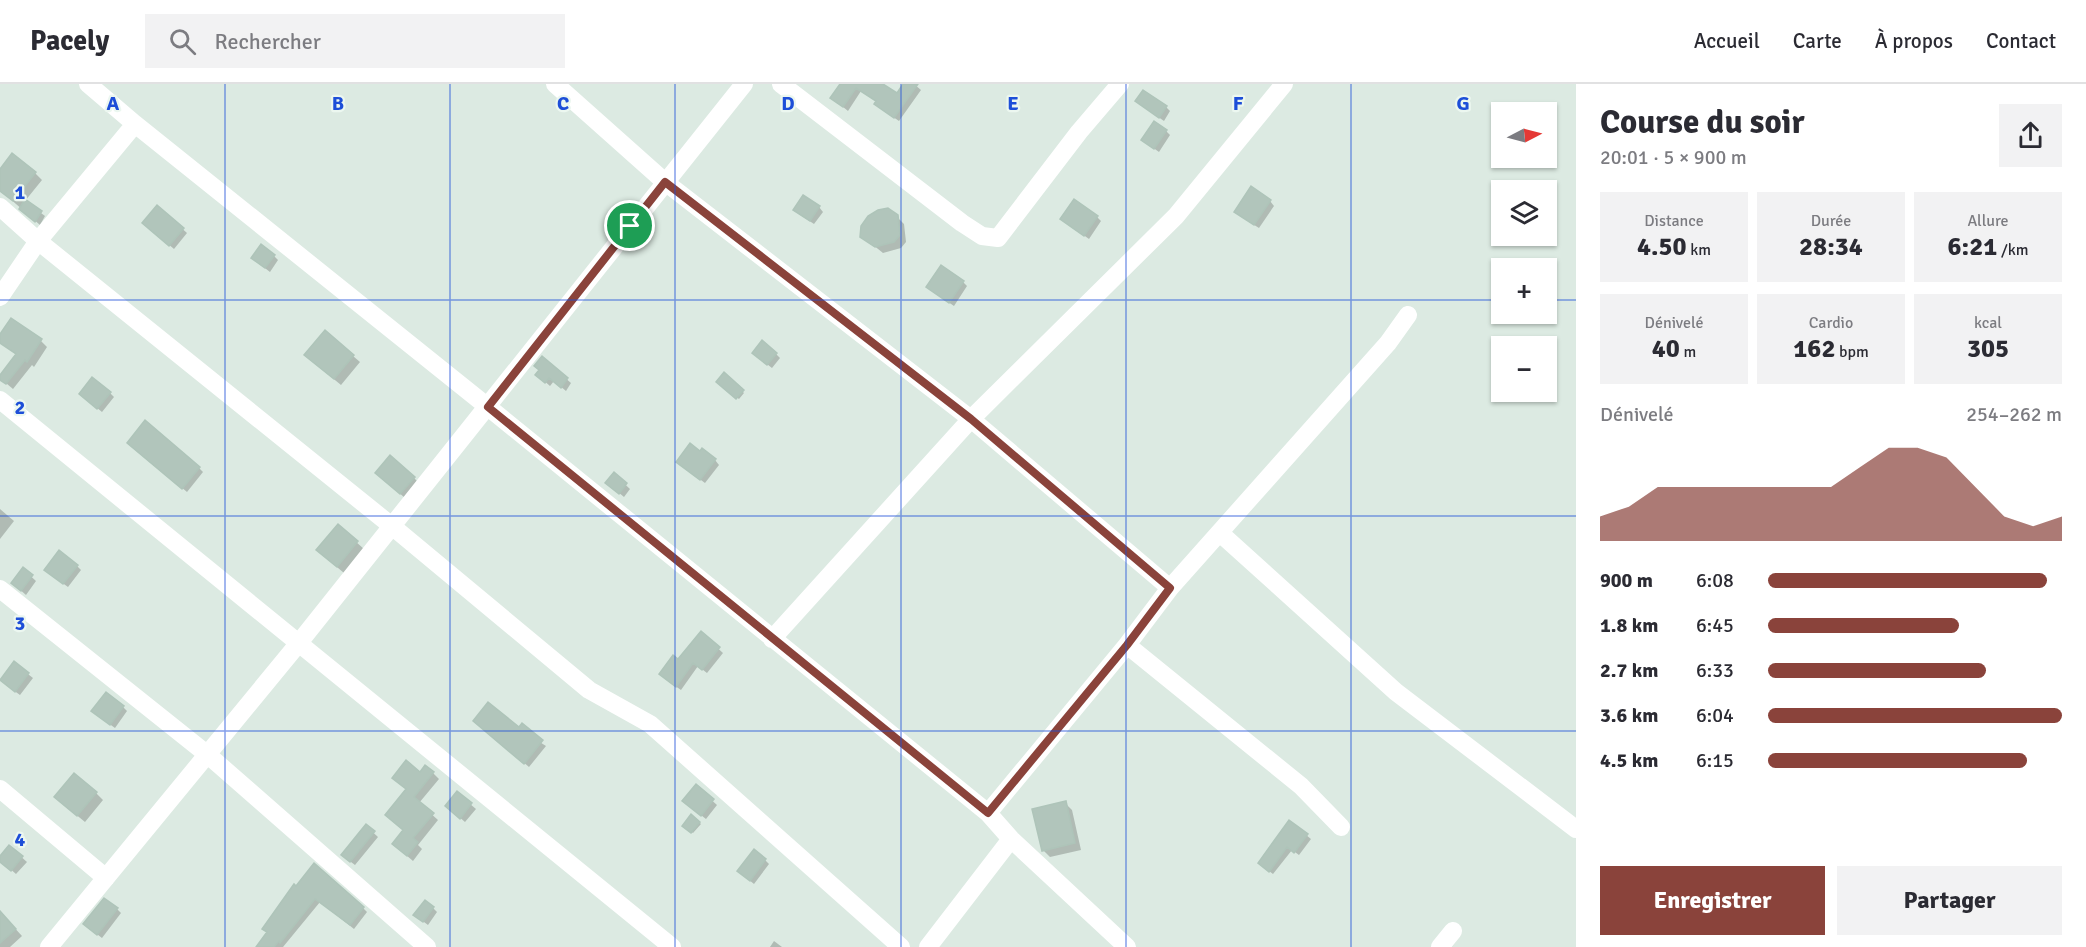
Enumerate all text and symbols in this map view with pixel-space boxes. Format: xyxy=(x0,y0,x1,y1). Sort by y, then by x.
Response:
search box xyxy=(145,14,565,68)
text: Pacely xyxy=(30,24,109,58)
icon: search xyxy=(166,25,199,58)
text: Rechercher xyxy=(214,28,321,55)
text: Accueil xyxy=(1694,28,1760,54)
text: Carte xyxy=(1793,28,1842,54)
text: À propos xyxy=(1875,28,1953,54)
text: Contact xyxy=(1986,28,2056,54)
text: A xyxy=(107,91,120,116)
text: B xyxy=(332,91,344,116)
text: C xyxy=(557,91,569,116)
text: D xyxy=(781,91,795,116)
text: E xyxy=(1007,91,1019,116)
text: F xyxy=(1233,91,1244,116)
text: G xyxy=(1456,91,1470,116)
north arrow xyxy=(1491,102,1557,168)
map controls xyxy=(1491,102,1557,402)
text: Course du soir xyxy=(1600,102,1805,143)
button: share xyxy=(1999,104,2062,167)
text: 20:01 · 5 × 900 m xyxy=(1600,145,1747,170)
text: 1 xyxy=(15,180,26,205)
button: layers xyxy=(1491,180,1557,246)
pin xyxy=(604,200,655,251)
icon: arrive xyxy=(613,209,646,242)
text: Distance xyxy=(1644,211,1704,231)
text: Durée xyxy=(1811,211,1851,231)
text: Allure xyxy=(1967,211,2009,231)
text: 4.50 xyxy=(1637,231,1687,263)
text: 28:34 xyxy=(1799,231,1863,263)
text: 6:21 xyxy=(1948,231,1997,263)
text: km xyxy=(1687,240,1711,260)
text: /km xyxy=(1997,240,2028,260)
button: + xyxy=(1491,258,1557,324)
text: Dénivelé xyxy=(1645,313,1703,333)
text: Cardio xyxy=(1809,313,1853,333)
text: kcal xyxy=(1974,313,2002,333)
text: 40 xyxy=(1652,333,1680,365)
text: 162 xyxy=(1793,333,1835,365)
text: 305 xyxy=(1967,333,2009,365)
button: − xyxy=(1491,336,1557,402)
text: m xyxy=(1680,342,1696,362)
text: bpm xyxy=(1835,342,1869,362)
text: 2 xyxy=(15,395,25,420)
text: Dénivelé xyxy=(1600,402,1674,427)
text: 254–262 m xyxy=(1966,402,2062,427)
text: 900 m xyxy=(1600,568,1653,593)
text: 6:08 xyxy=(1696,568,1734,593)
text: 3 xyxy=(15,611,25,636)
text: 1.8 km xyxy=(1600,613,1658,638)
text: 6:45 xyxy=(1696,613,1734,638)
text: 2.7 km xyxy=(1600,658,1658,683)
text: 6:33 xyxy=(1696,658,1734,683)
text: 3.6 km xyxy=(1600,703,1658,728)
text: 6:04 xyxy=(1696,703,1734,728)
text: 4.5 km xyxy=(1600,748,1658,773)
text: 6:15 xyxy=(1696,748,1734,773)
text: 4 xyxy=(15,827,26,852)
button: Enregistrer xyxy=(1600,866,1825,935)
button: Partager xyxy=(1837,866,2062,935)

